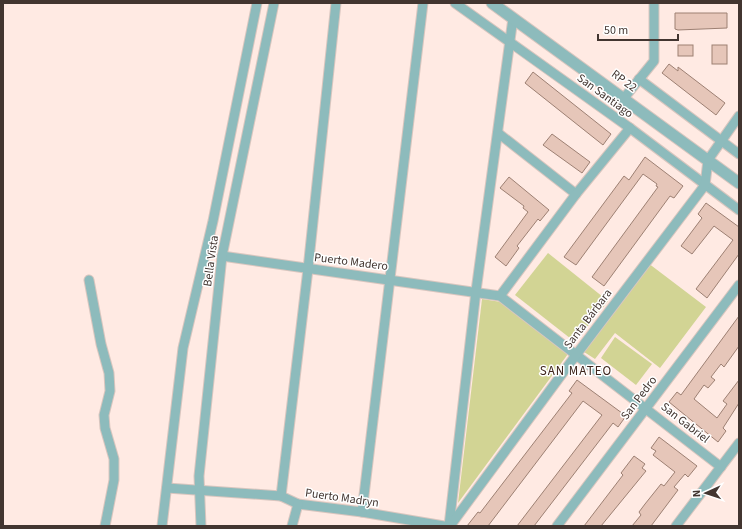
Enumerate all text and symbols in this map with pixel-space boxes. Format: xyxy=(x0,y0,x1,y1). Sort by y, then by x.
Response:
scale bar xyxy=(598,16,678,42)
text: 50 m xyxy=(604,22,628,39)
street label: RP 22 xyxy=(608,66,640,96)
street label: San Santiago xyxy=(573,70,637,122)
street label: Bella Vista xyxy=(199,234,223,288)
street label: Puerto Madero xyxy=(313,249,389,275)
street label: Santa Bárbara xyxy=(560,286,616,352)
district label: SAN MATEO xyxy=(540,362,612,380)
street label: San Pedro xyxy=(617,372,661,424)
street label: San Gabriel xyxy=(657,399,713,447)
north arrow xyxy=(686,473,726,513)
street label: Puerto Madryn xyxy=(304,484,380,512)
text: N xyxy=(689,489,704,498)

